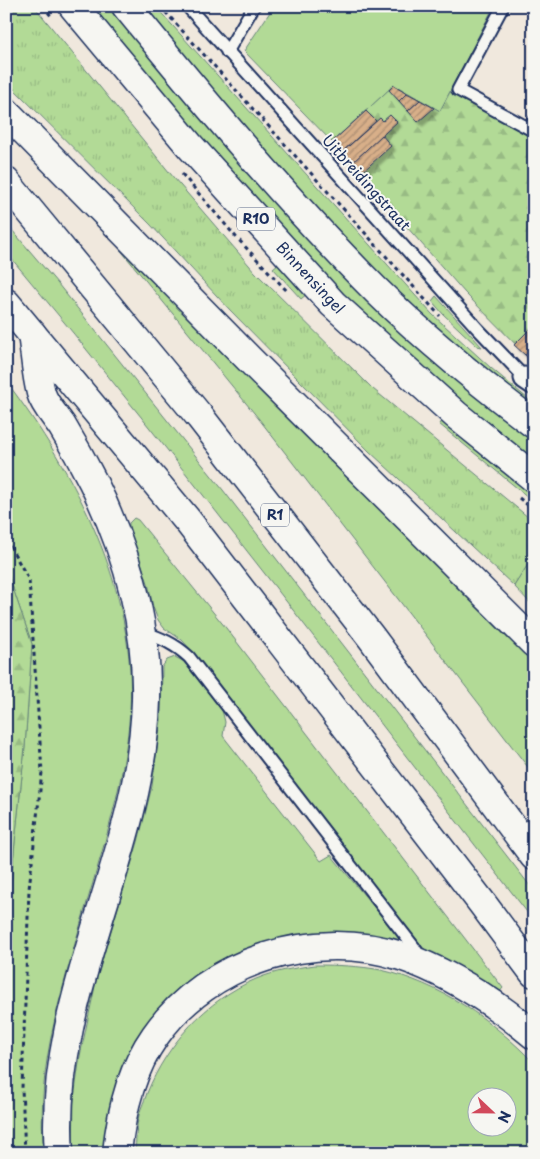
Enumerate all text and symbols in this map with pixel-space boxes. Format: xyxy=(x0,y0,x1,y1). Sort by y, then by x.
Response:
street label: Uitbreidingstraat xyxy=(317,129,417,235)
road number: R10 xyxy=(237,208,275,230)
street label: Binnensingel xyxy=(272,236,351,318)
road number: R1 xyxy=(261,504,289,526)
north arrow xyxy=(468,1086,518,1136)
text: N xyxy=(493,1108,516,1126)

